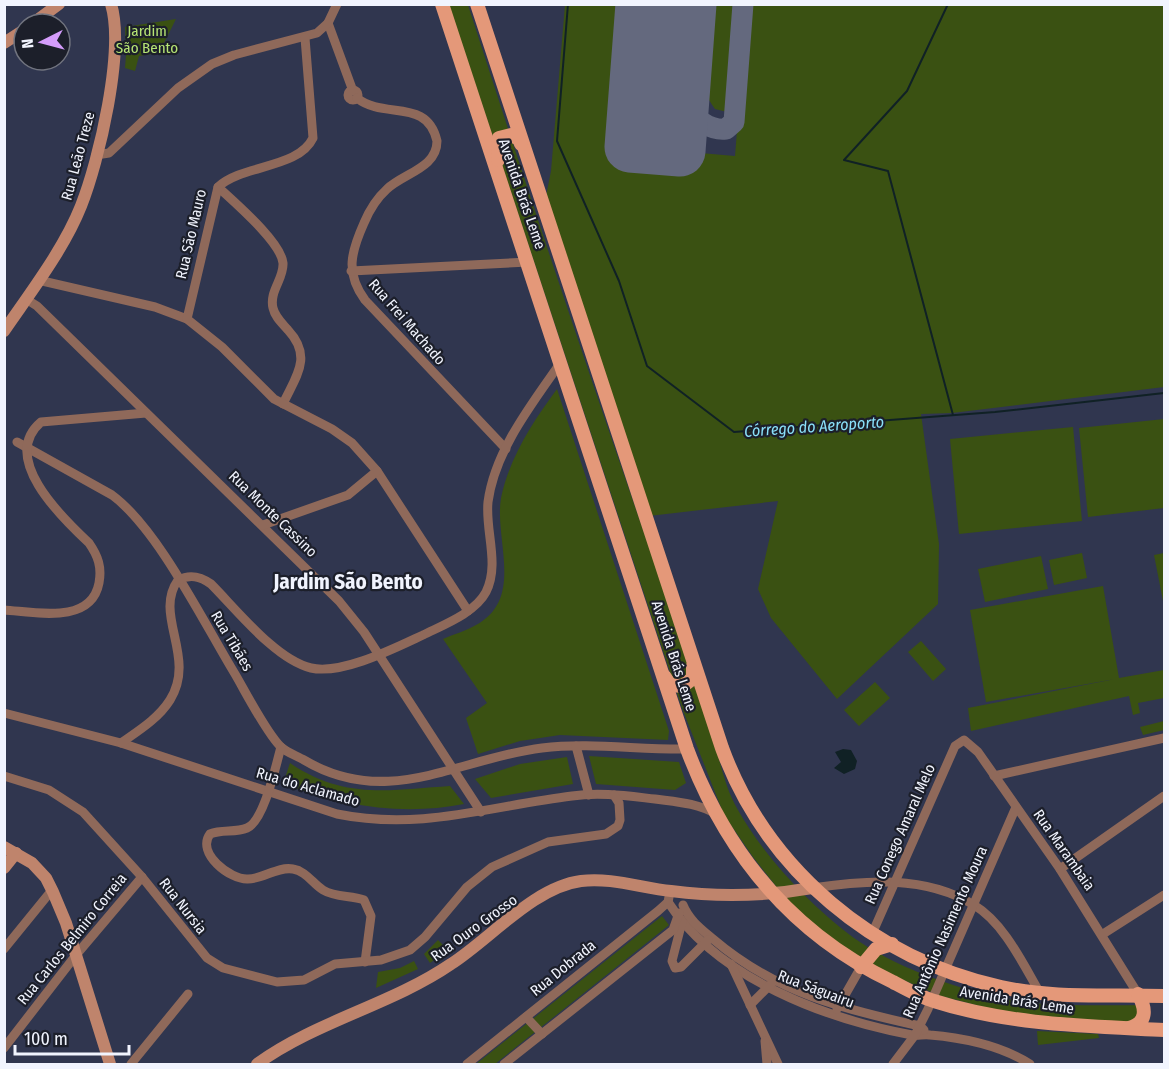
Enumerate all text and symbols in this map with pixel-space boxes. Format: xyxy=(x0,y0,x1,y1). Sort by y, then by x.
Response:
north arrow xyxy=(12,12,72,72)
park label: Jardim São Bento xyxy=(116,22,178,57)
text: N xyxy=(18,38,38,49)
street label: Rua Leão Treze xyxy=(58,110,98,202)
street label: Avenida Brás Leme xyxy=(495,137,549,251)
street label: Rua São Mauro xyxy=(172,187,210,281)
street label: Rua Frei Machado xyxy=(365,275,449,369)
water label: Córrego do Aeroporto xyxy=(743,412,885,441)
street label: Rua Monte Cassino xyxy=(225,467,321,561)
district label: Jardim São Bento xyxy=(272,569,423,595)
street label: Avenida Brás Leme xyxy=(648,598,700,714)
street label: Rua Tibães xyxy=(207,608,257,674)
street label: Rua Conego Amaral Melo xyxy=(861,761,939,907)
street label: Rua do Aclamado xyxy=(254,764,362,810)
street label: Rua Marambaia xyxy=(1029,806,1099,894)
street label: Rua Antônio Nasimento Moura xyxy=(899,843,991,1021)
street label: Rua Carlos Belmiro Correia xyxy=(14,870,130,1008)
street label: Rua Nursia xyxy=(155,874,211,938)
street label: Rua Ouro Grosso xyxy=(427,891,521,965)
street label: Rua Dobrada xyxy=(527,936,599,1000)
street label: Rua Ságuairu xyxy=(775,966,857,1012)
street label: Avenida Brás Leme xyxy=(959,982,1075,1018)
scale bar xyxy=(15,1018,129,1056)
text: 100 m xyxy=(24,1028,68,1050)

